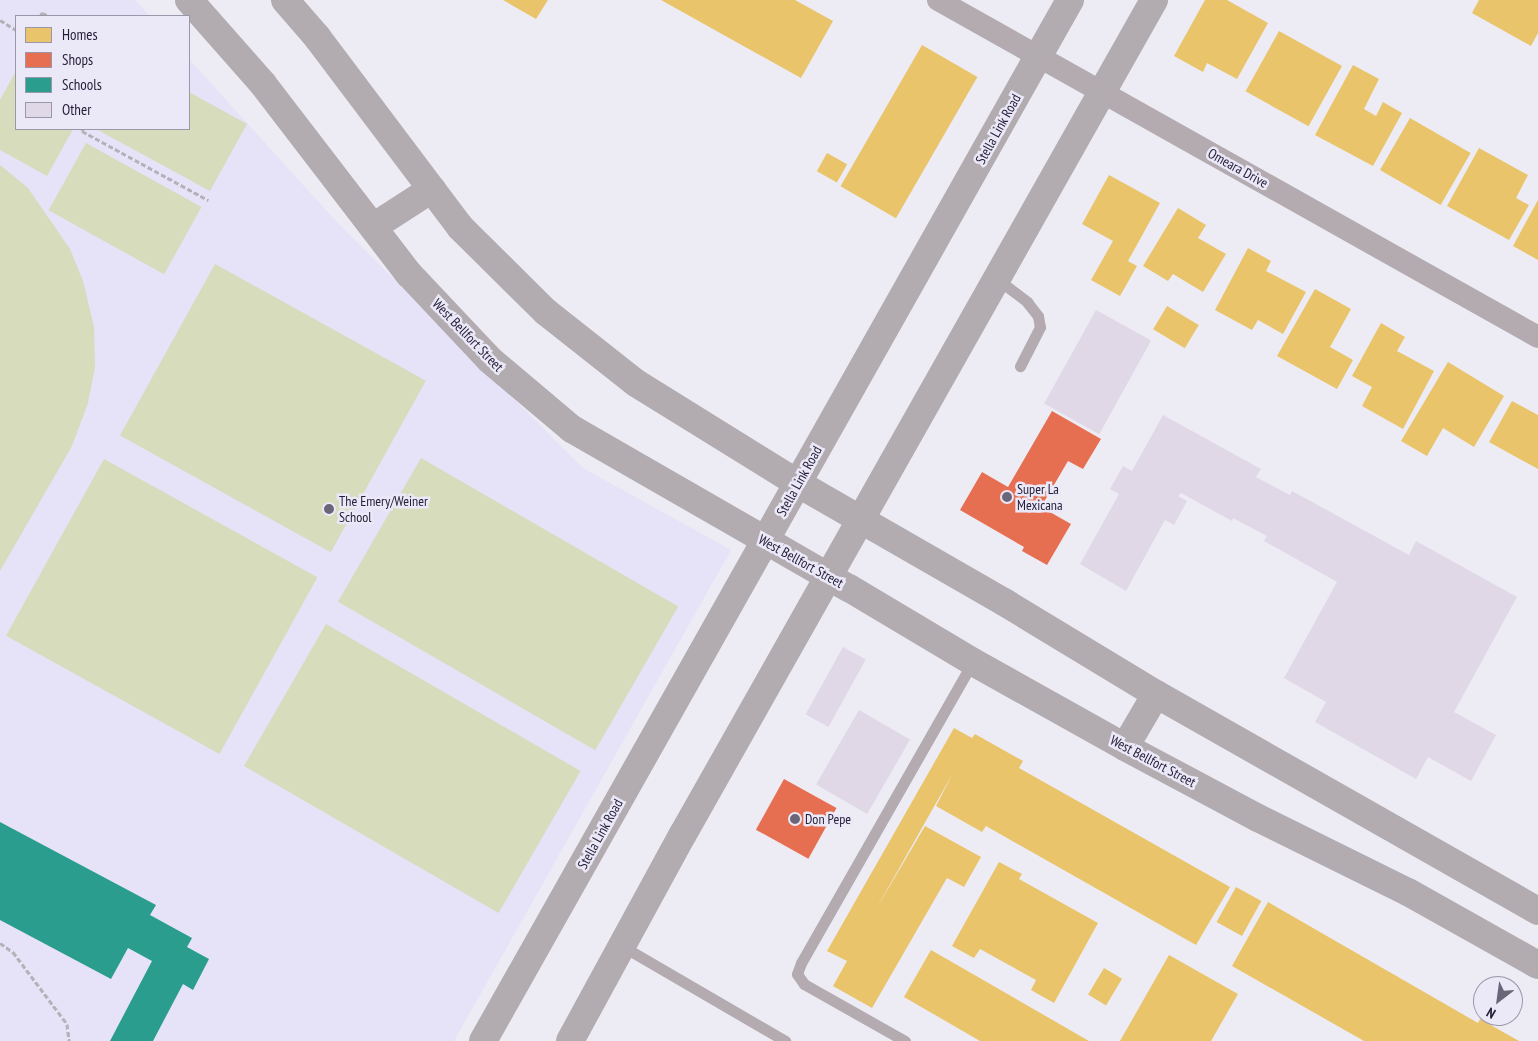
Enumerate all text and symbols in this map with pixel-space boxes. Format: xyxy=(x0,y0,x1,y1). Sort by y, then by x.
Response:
legend xyxy=(15,15,190,130)
text: Homes xyxy=(62,25,98,44)
text: Shops xyxy=(62,50,93,69)
text: Schools xyxy=(62,75,102,94)
street label: Stella Link Road xyxy=(972,91,1024,167)
text: Other xyxy=(62,100,91,119)
street label: Omeara Drive xyxy=(1205,145,1271,191)
street label: West Bellfort Street xyxy=(429,295,507,375)
street label: Stella Link Road xyxy=(773,443,825,519)
place label: Super La Mexicana xyxy=(1017,481,1063,514)
marker: Super La Mexicana xyxy=(1001,491,1013,503)
place label: The Emery/Weiner School xyxy=(339,493,428,526)
marker: The Emery/Weiner School xyxy=(323,503,335,515)
street label: West Bellfort Street xyxy=(756,531,846,591)
street label: West Bellfort Street xyxy=(1107,731,1199,791)
street label: Stella Link Road xyxy=(574,796,626,872)
place label: Don Pepe xyxy=(805,811,851,827)
marker: Don Pepe xyxy=(789,813,801,825)
north arrow xyxy=(1473,976,1523,1026)
text: N xyxy=(1483,1003,1499,1023)

